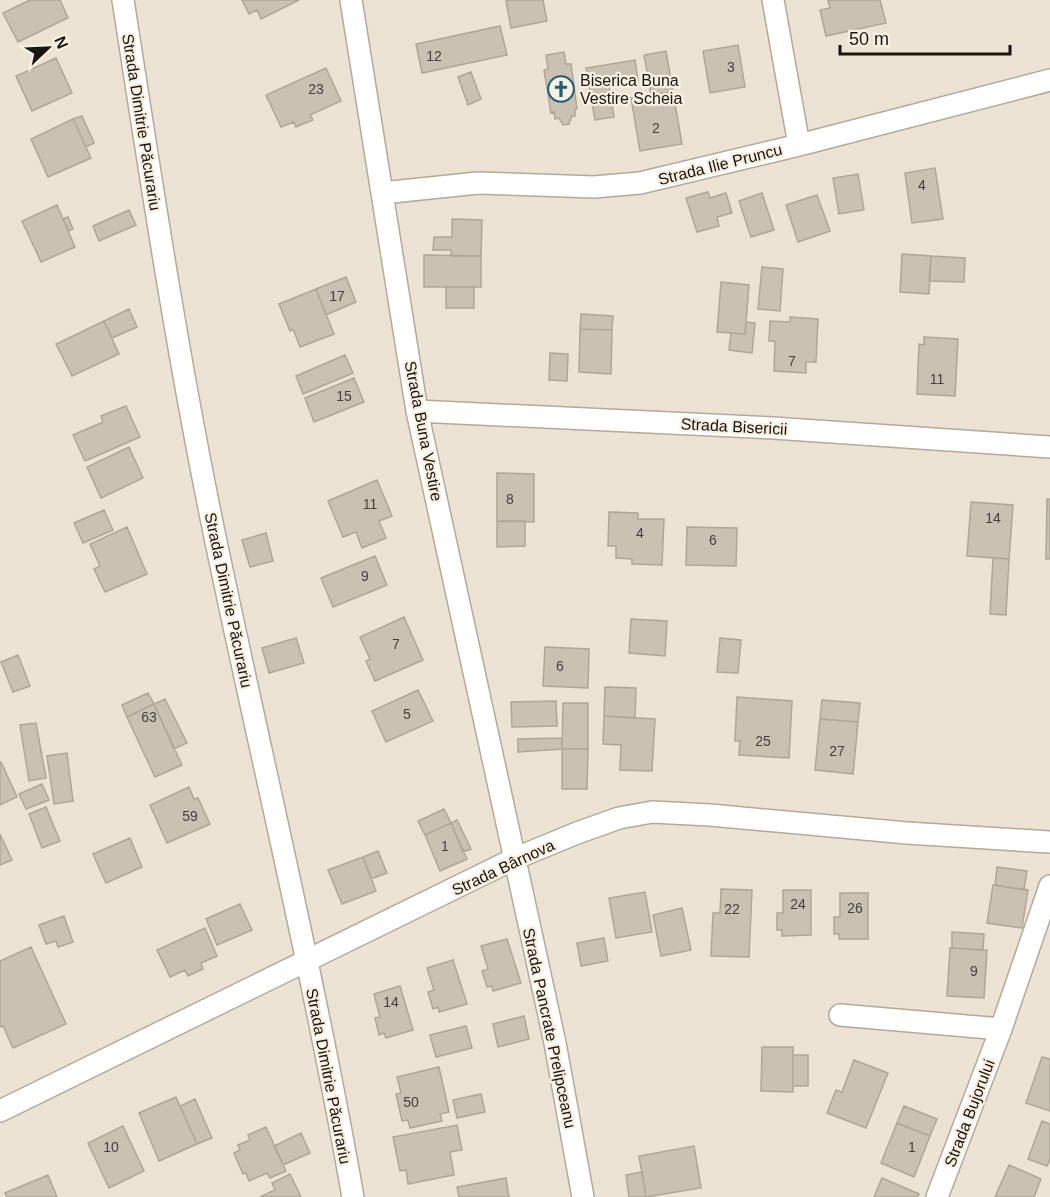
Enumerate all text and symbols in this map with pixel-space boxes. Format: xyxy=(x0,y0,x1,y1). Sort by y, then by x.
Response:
north arrow xyxy=(18,18,78,78)
scale bar xyxy=(840,18,1010,56)
text: 50 m xyxy=(849,29,889,49)
street label: Strada Dimitrie Păcurariu xyxy=(119,32,164,212)
text: N xyxy=(51,34,71,51)
house number: 12 xyxy=(426,48,442,64)
house number: 3 xyxy=(727,59,735,75)
place label: Biserica Buna Vestire Scheia xyxy=(580,72,682,107)
church icon: Biserica Buna Vestire Scheia xyxy=(546,74,576,104)
house number: 23 xyxy=(308,81,324,97)
house number: 2 xyxy=(652,120,660,136)
street label: Strada Ilie Pruncu xyxy=(656,141,784,188)
house number: 4 xyxy=(918,177,926,193)
house number: 17 xyxy=(329,288,345,304)
house number: 7 xyxy=(788,353,796,369)
street label: Strada Buna Vestire xyxy=(402,360,445,503)
house number: 11 xyxy=(930,371,944,387)
house number: 15 xyxy=(336,388,352,404)
street label: Strada Bisericii xyxy=(680,415,788,438)
house number: 8 xyxy=(506,491,514,507)
house number: 11 xyxy=(363,496,377,512)
house number: 14 xyxy=(985,510,1001,526)
street label: Strada Dimitrie Păcurariu xyxy=(202,511,255,689)
house number: 4 xyxy=(636,525,644,541)
house number: 6 xyxy=(709,532,717,548)
house number: 9 xyxy=(361,568,369,584)
house number: 7 xyxy=(392,636,400,652)
house number: 6 xyxy=(556,658,564,674)
house number: 5 xyxy=(403,706,411,722)
house number: 63 xyxy=(141,709,157,725)
house number: 25 xyxy=(755,733,771,749)
house number: 27 xyxy=(829,743,845,759)
house number: 59 xyxy=(182,808,198,824)
street label: Strada Bârnova xyxy=(449,836,557,899)
house number: 1 xyxy=(441,838,449,854)
house number: 24 xyxy=(790,896,806,912)
house number: 26 xyxy=(847,900,863,916)
house number: 22 xyxy=(724,901,740,917)
street label: Strada Pancrate Prelipceanu xyxy=(520,926,579,1130)
house number: 9 xyxy=(970,963,978,979)
street label: Strada Dimitrie Păcurariu xyxy=(303,987,354,1165)
house number: 14 xyxy=(383,994,399,1010)
street label: Strada Bujorului xyxy=(941,1057,998,1169)
house number: 50 xyxy=(403,1094,419,1110)
house number: 10 xyxy=(103,1139,119,1155)
house number: 1 xyxy=(908,1139,916,1155)

